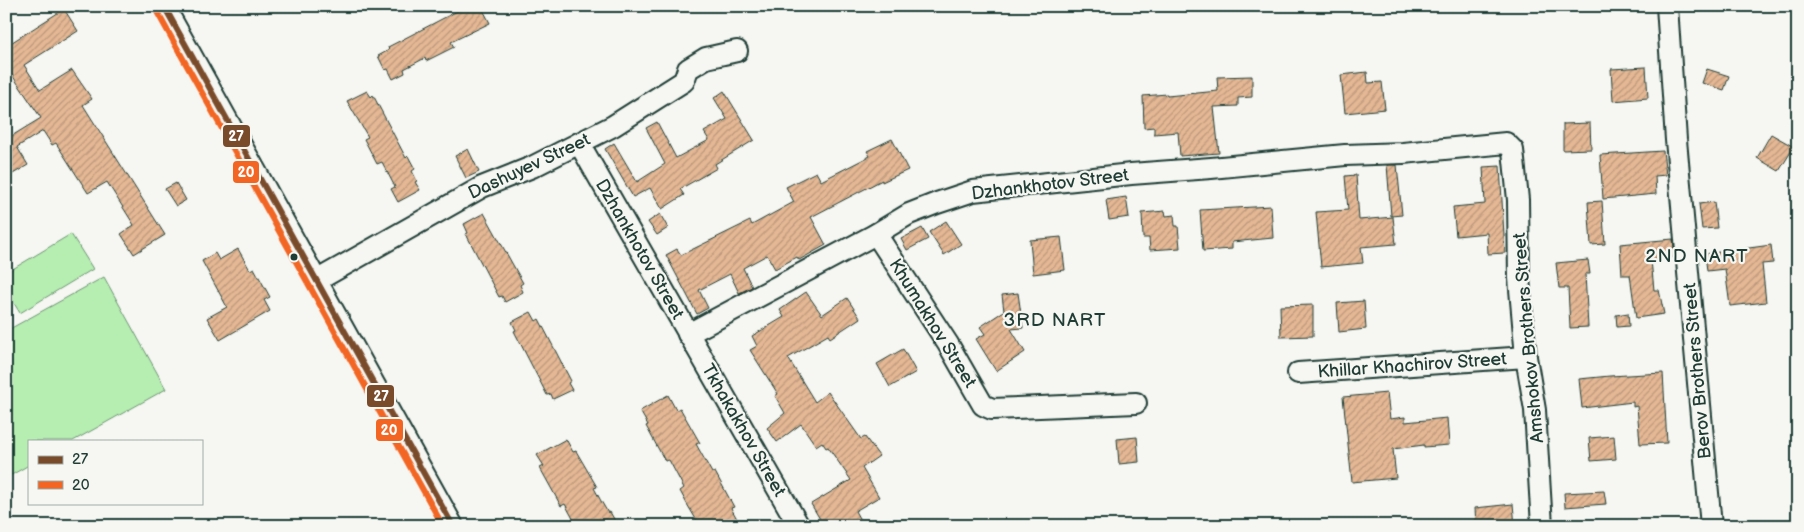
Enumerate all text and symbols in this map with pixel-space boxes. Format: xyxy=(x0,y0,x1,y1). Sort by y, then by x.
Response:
line badge: 27 xyxy=(222,124,251,148)
text: 27 xyxy=(228,128,244,145)
street label: Dashuyev Street xyxy=(465,129,594,204)
line badge: 20 xyxy=(232,160,260,184)
text: 20 xyxy=(238,164,255,181)
street label: Dzhankhotov Street xyxy=(970,164,1130,205)
street label: Dzhankhotov Street xyxy=(591,176,688,323)
street label: Amshokov Brothers Street xyxy=(1509,231,1548,444)
district label: 2ND NART xyxy=(1645,245,1749,268)
unlabelled marker xyxy=(289,252,299,262)
street label: Khumakhov Street xyxy=(884,255,981,392)
street label: Berov Brothers Street xyxy=(1679,282,1716,460)
district label: 3RD NART xyxy=(1003,309,1107,332)
street label: Khillar Khachirov Street xyxy=(1317,348,1508,383)
street label: Tkhakakhov Street xyxy=(697,360,790,501)
line badge: 27 xyxy=(366,384,395,408)
text: 27 xyxy=(373,388,389,405)
line badge: 20 xyxy=(375,418,404,442)
text: 20 xyxy=(381,422,398,439)
legend xyxy=(28,440,202,504)
text: 27 xyxy=(72,450,89,469)
text: 20 xyxy=(72,476,90,495)

